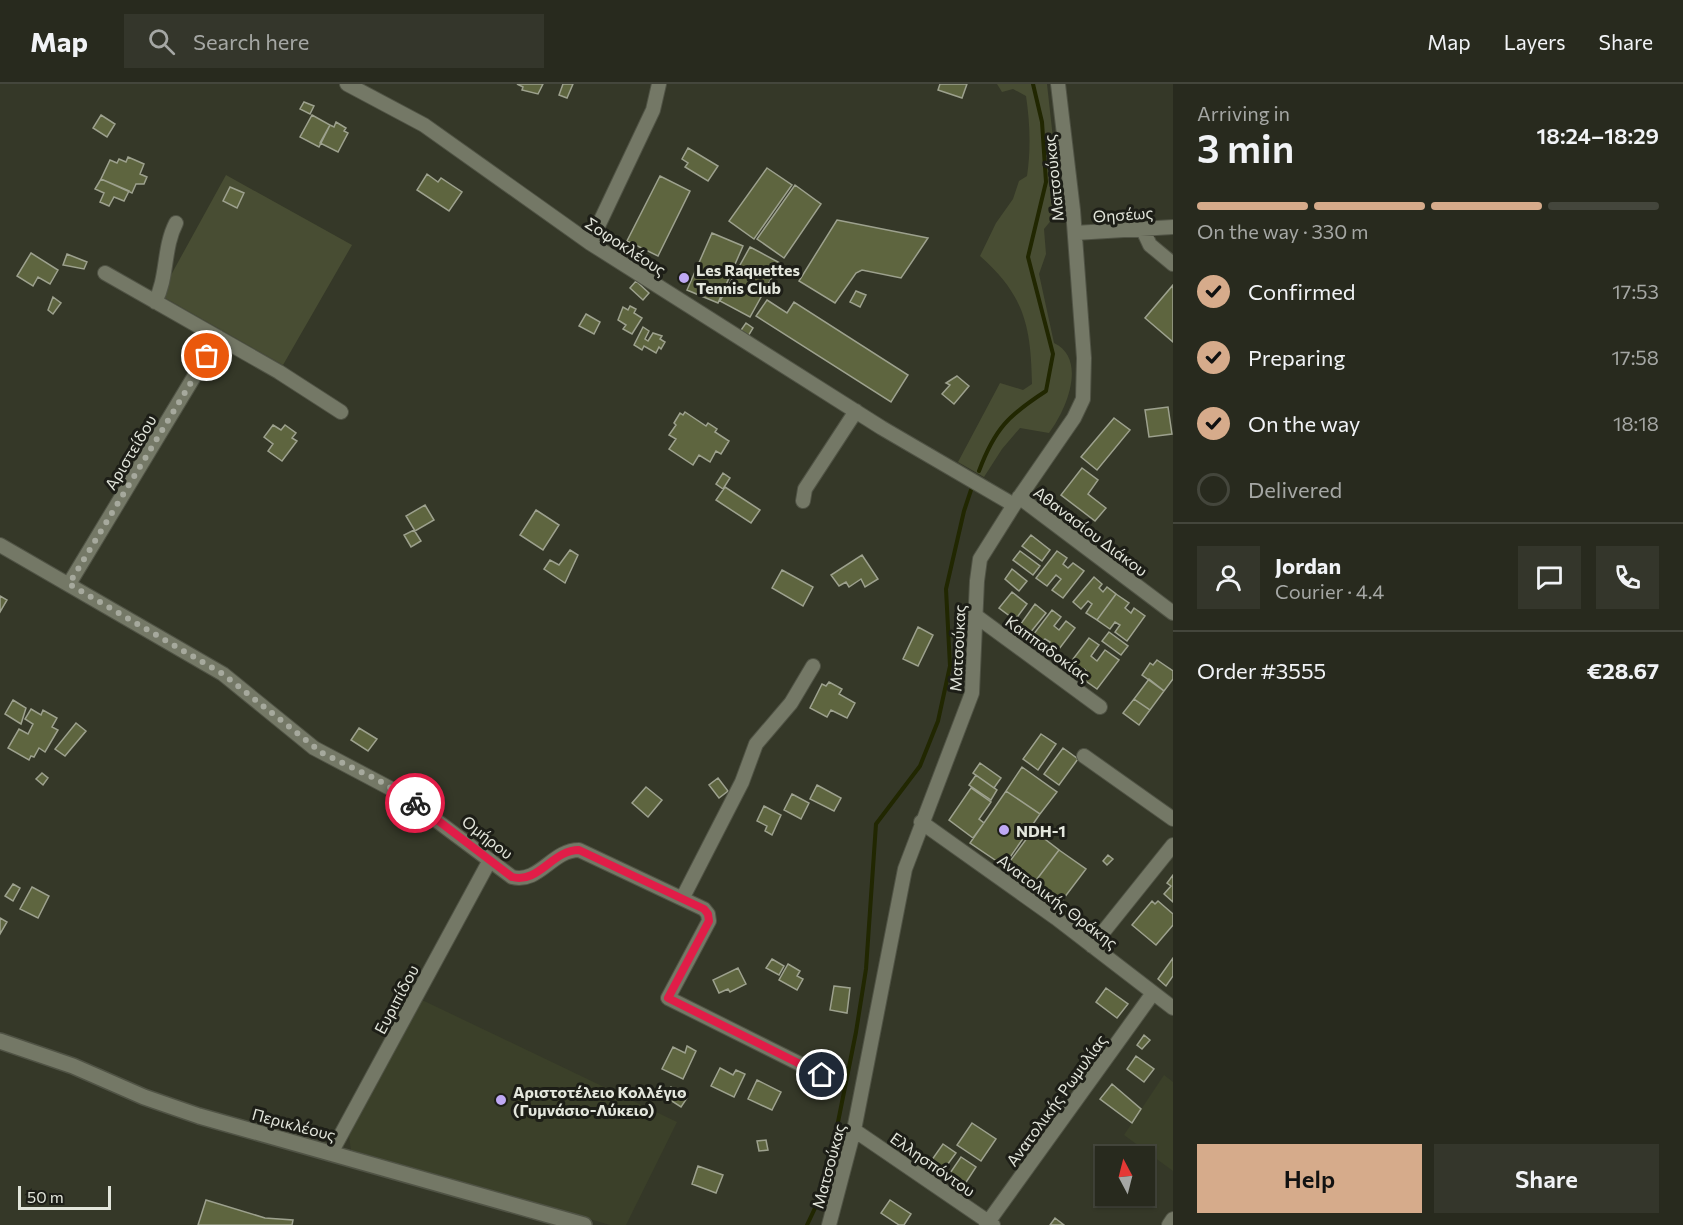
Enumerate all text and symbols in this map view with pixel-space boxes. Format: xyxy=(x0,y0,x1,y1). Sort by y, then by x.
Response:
search box xyxy=(124,14,544,68)
text: Map xyxy=(30,24,88,58)
icon: search xyxy=(145,25,178,58)
text: Search here xyxy=(193,28,309,55)
text: Map xyxy=(1427,29,1471,54)
text: Layers xyxy=(1504,29,1566,54)
text: Share xyxy=(1599,29,1653,54)
text: Arriving in xyxy=(1197,101,1290,125)
text: 18:24–18:29 xyxy=(1537,122,1659,149)
text: 3 min xyxy=(1197,123,1294,171)
street label: Ματσούκας xyxy=(1039,134,1067,222)
street label: Θησέως xyxy=(1092,202,1154,226)
street label: Σοφοκλέους xyxy=(582,213,670,279)
text: On the way · 330 m xyxy=(1197,219,1369,243)
place label: Les Raquettes Tennis Club xyxy=(696,260,800,297)
marker: Les Raquettes Tennis Club xyxy=(677,271,691,285)
icon: check xyxy=(1197,275,1230,308)
text: Confirmed xyxy=(1248,278,1355,305)
text: 17:53 xyxy=(1612,279,1659,303)
pin xyxy=(181,330,232,381)
icon: bag xyxy=(190,339,223,372)
icon: check xyxy=(1197,341,1230,374)
text: Preparing xyxy=(1248,344,1345,371)
text: 17:58 xyxy=(1612,345,1659,369)
icon: check xyxy=(1197,407,1230,440)
text: On the way xyxy=(1248,410,1360,437)
street label: Αριστείδου xyxy=(100,411,160,493)
text: 18:18 xyxy=(1613,411,1659,435)
text: Delivered xyxy=(1248,476,1342,503)
street label: Αθανασίου Διάκου xyxy=(1030,482,1152,580)
button: person xyxy=(1197,546,1260,609)
button: chat xyxy=(1518,546,1581,609)
button: phone xyxy=(1596,546,1659,609)
text: Jordan xyxy=(1275,552,1341,579)
text: Courier · 4.4 xyxy=(1275,579,1384,603)
street label: Ματσούκας xyxy=(945,604,969,692)
street label: Καππαδοκίας xyxy=(1002,611,1094,685)
text: Order #3555 xyxy=(1197,657,1326,684)
text: €28.67 xyxy=(1587,657,1659,684)
courier xyxy=(385,773,445,833)
icon: bike xyxy=(399,787,432,820)
street label: Ομήρου xyxy=(459,811,517,863)
place label: NDH-1 xyxy=(1016,821,1066,840)
marker: NDH-1 xyxy=(997,823,1011,837)
street label: Ανατολικής Θράκης xyxy=(994,850,1122,952)
street label: Ευριπίδου xyxy=(370,961,422,1037)
street label: Ανατολικής Ρωμυλίας xyxy=(1002,1030,1110,1170)
pin xyxy=(796,1049,847,1100)
icon: home xyxy=(805,1058,838,1091)
place label: Αριστοτέλειο Κολλέγιο (Γυμνάσιο-Λύκειο) xyxy=(513,1082,687,1119)
marker: Αριστοτέλειο Κολλέγιο (Γυμνάσιο-Λύκειο) xyxy=(494,1093,508,1107)
street label: Περικλέους xyxy=(250,1104,338,1144)
street label: Ματσούκας xyxy=(808,1121,848,1211)
street label: Ελλησπόντου xyxy=(887,1128,979,1200)
button: Help xyxy=(1197,1144,1422,1213)
button: Share xyxy=(1434,1144,1659,1213)
north arrow xyxy=(1095,1146,1155,1206)
map controls xyxy=(1095,1146,1155,1206)
scale bar xyxy=(18,1183,111,1210)
text: 50 m xyxy=(27,1187,64,1206)

